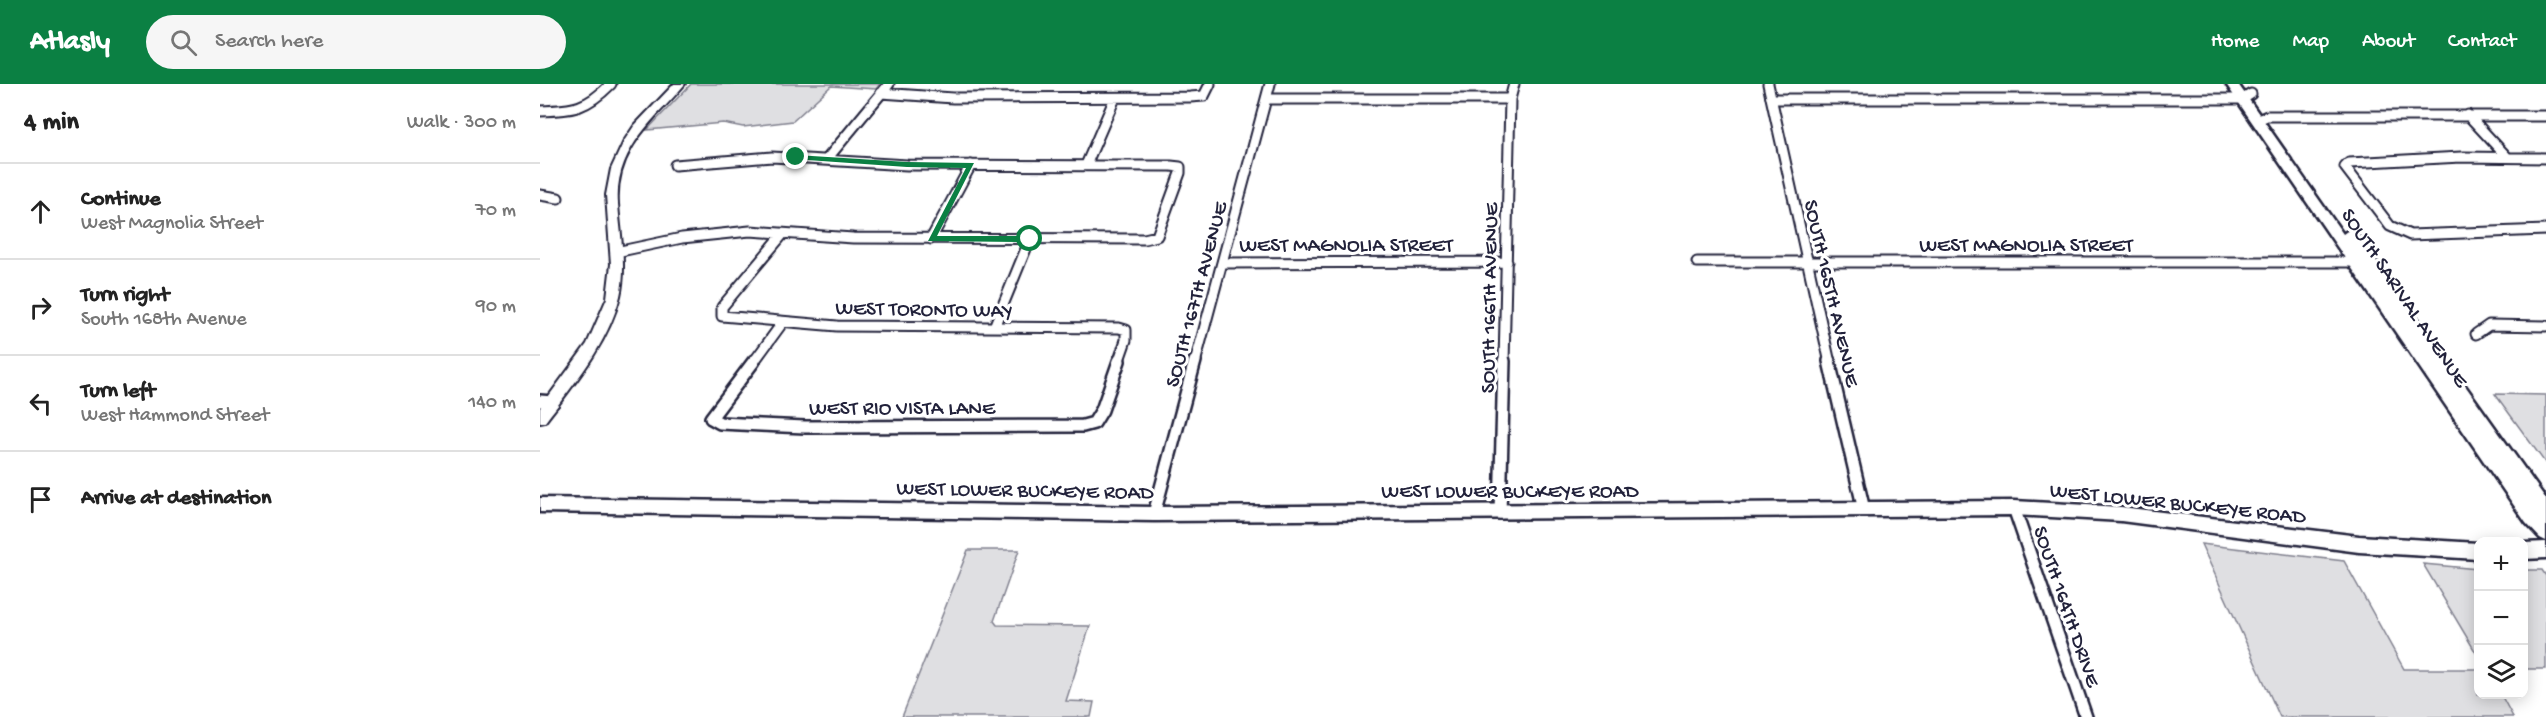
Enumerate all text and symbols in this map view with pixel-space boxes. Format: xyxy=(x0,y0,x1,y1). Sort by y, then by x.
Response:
search box xyxy=(146,15,566,69)
text: Atlasly xyxy=(30,26,110,59)
icon: search xyxy=(167,26,200,59)
text: Search here xyxy=(215,29,323,55)
text: Home xyxy=(2211,30,2259,55)
text: Map xyxy=(2292,30,2329,55)
text: About xyxy=(2362,30,2415,55)
text: Contact xyxy=(2448,30,2516,55)
text: 4 min xyxy=(24,108,79,139)
text: Walk · 300 m xyxy=(407,112,516,135)
route end xyxy=(782,143,808,169)
text: Continue xyxy=(81,187,161,213)
icon: ahead xyxy=(24,195,57,228)
street label: SOUTH 165TH AVENUE xyxy=(1796,198,1863,390)
street label: SOUTH 167TH AVENUE xyxy=(1162,199,1235,390)
text: 70 m xyxy=(475,200,516,223)
street label: SOUTH 166TH AVENUE xyxy=(1477,202,1506,393)
street label: SOUTH SARIVAL AVENUE xyxy=(2334,205,2473,394)
text: West Magnolia Street xyxy=(81,213,263,236)
route start xyxy=(1016,225,1042,251)
street label: WEST MAGNOLIA STREET xyxy=(1239,235,1454,260)
street label: WEST MAGNOLIA STREET xyxy=(1919,235,2134,260)
text: Turn right xyxy=(81,283,169,309)
icon: right xyxy=(24,291,57,324)
text: 90 m xyxy=(476,296,516,319)
street label: WEST TORONTO WAY xyxy=(835,297,1013,326)
text: South 168th Avenue xyxy=(81,309,247,332)
text: Turn left xyxy=(81,379,155,405)
icon: left xyxy=(24,387,57,420)
text: 140 m xyxy=(468,392,516,415)
street label: WEST RIO VISTA LANE xyxy=(809,398,996,423)
text: West Hammond Street xyxy=(81,405,269,428)
street label: WEST LOWER BUCKEYE ROAD xyxy=(896,478,1154,507)
street label: WEST LOWER BUCKEYE ROAD xyxy=(2048,480,2307,531)
street label: WEST LOWER BUCKEYE ROAD xyxy=(1381,481,1639,506)
icon: arrive xyxy=(24,483,57,516)
text: Arrive at destination xyxy=(81,486,271,512)
street label: SOUTH 164TH DRIVE xyxy=(2025,524,2104,692)
map controls xyxy=(2474,537,2528,699)
button: + xyxy=(2474,537,2528,591)
button: − xyxy=(2474,591,2528,645)
button: layers xyxy=(2474,645,2528,699)

